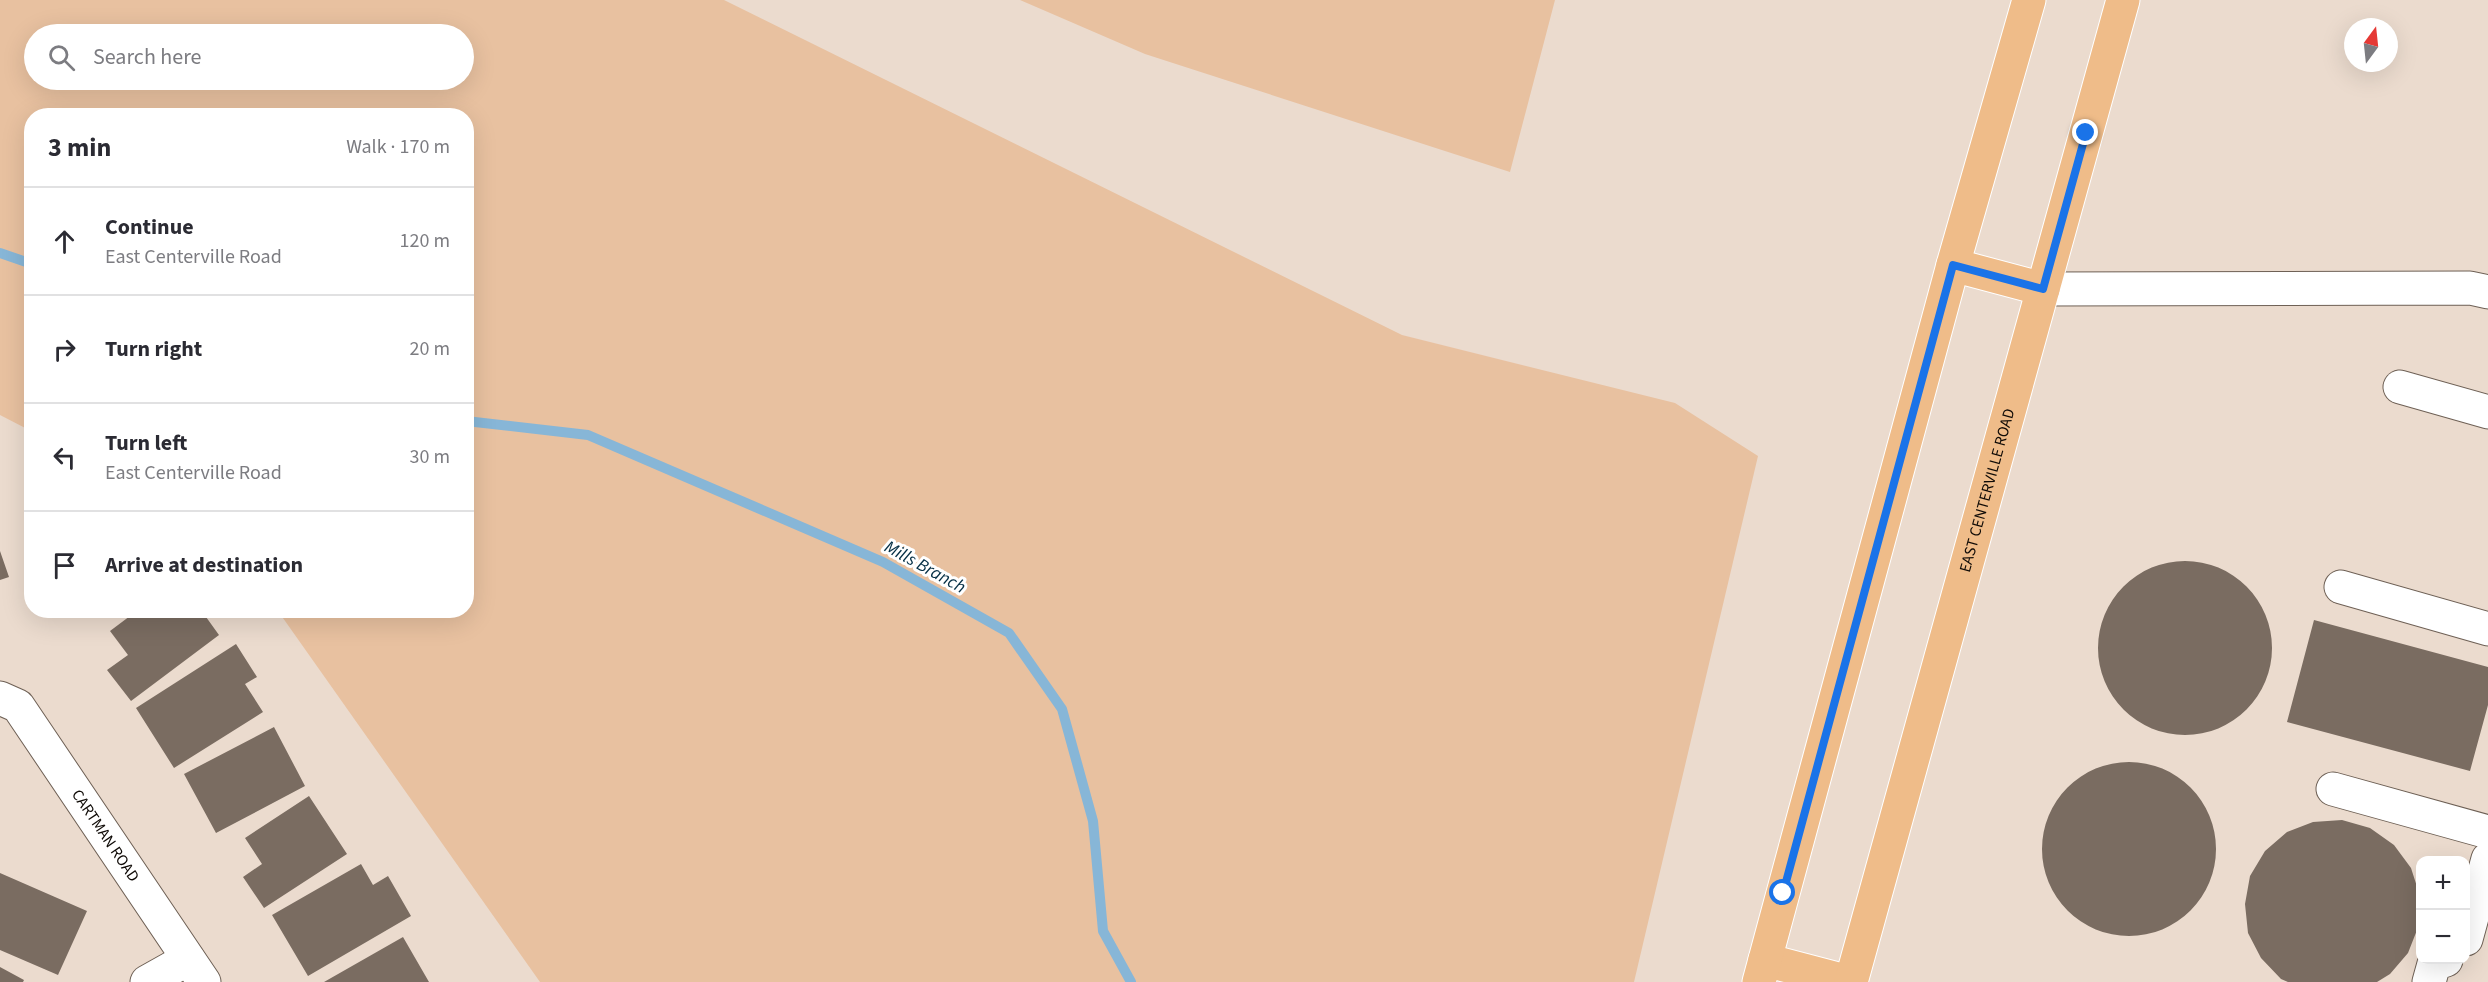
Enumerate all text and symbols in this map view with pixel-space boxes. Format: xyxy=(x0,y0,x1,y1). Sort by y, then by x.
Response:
north arrow xyxy=(2344,18,2398,72)
search box xyxy=(24,24,474,90)
icon: search xyxy=(45,41,78,74)
text: Search here xyxy=(93,41,201,73)
route end xyxy=(2072,119,2098,145)
text: 3 min xyxy=(48,129,111,166)
text: Walk · 170 m xyxy=(346,133,450,161)
text: Continue xyxy=(105,211,194,243)
icon: ahead xyxy=(48,225,81,258)
text: 120 m xyxy=(400,227,450,255)
text: East Centerville Road xyxy=(105,243,282,271)
icon: right xyxy=(48,333,81,366)
text: Turn right xyxy=(105,333,202,365)
text: 20 m xyxy=(410,335,450,363)
street label: EAST CENTERVILLE ROAD xyxy=(1954,406,2020,575)
text: Turn left xyxy=(105,427,187,459)
icon: left xyxy=(48,441,81,474)
text: 30 m xyxy=(410,443,450,471)
text: East Centerville Road xyxy=(105,459,282,487)
water label: Mills Branch xyxy=(880,534,970,600)
icon: arrive xyxy=(48,549,81,582)
text: Arrive at destination xyxy=(105,549,303,581)
street label: CARTMAN ROAD xyxy=(66,785,145,886)
map controls xyxy=(2416,856,2470,964)
button: + xyxy=(2416,856,2470,910)
route start xyxy=(1769,879,1795,905)
button: − xyxy=(2416,910,2470,964)

